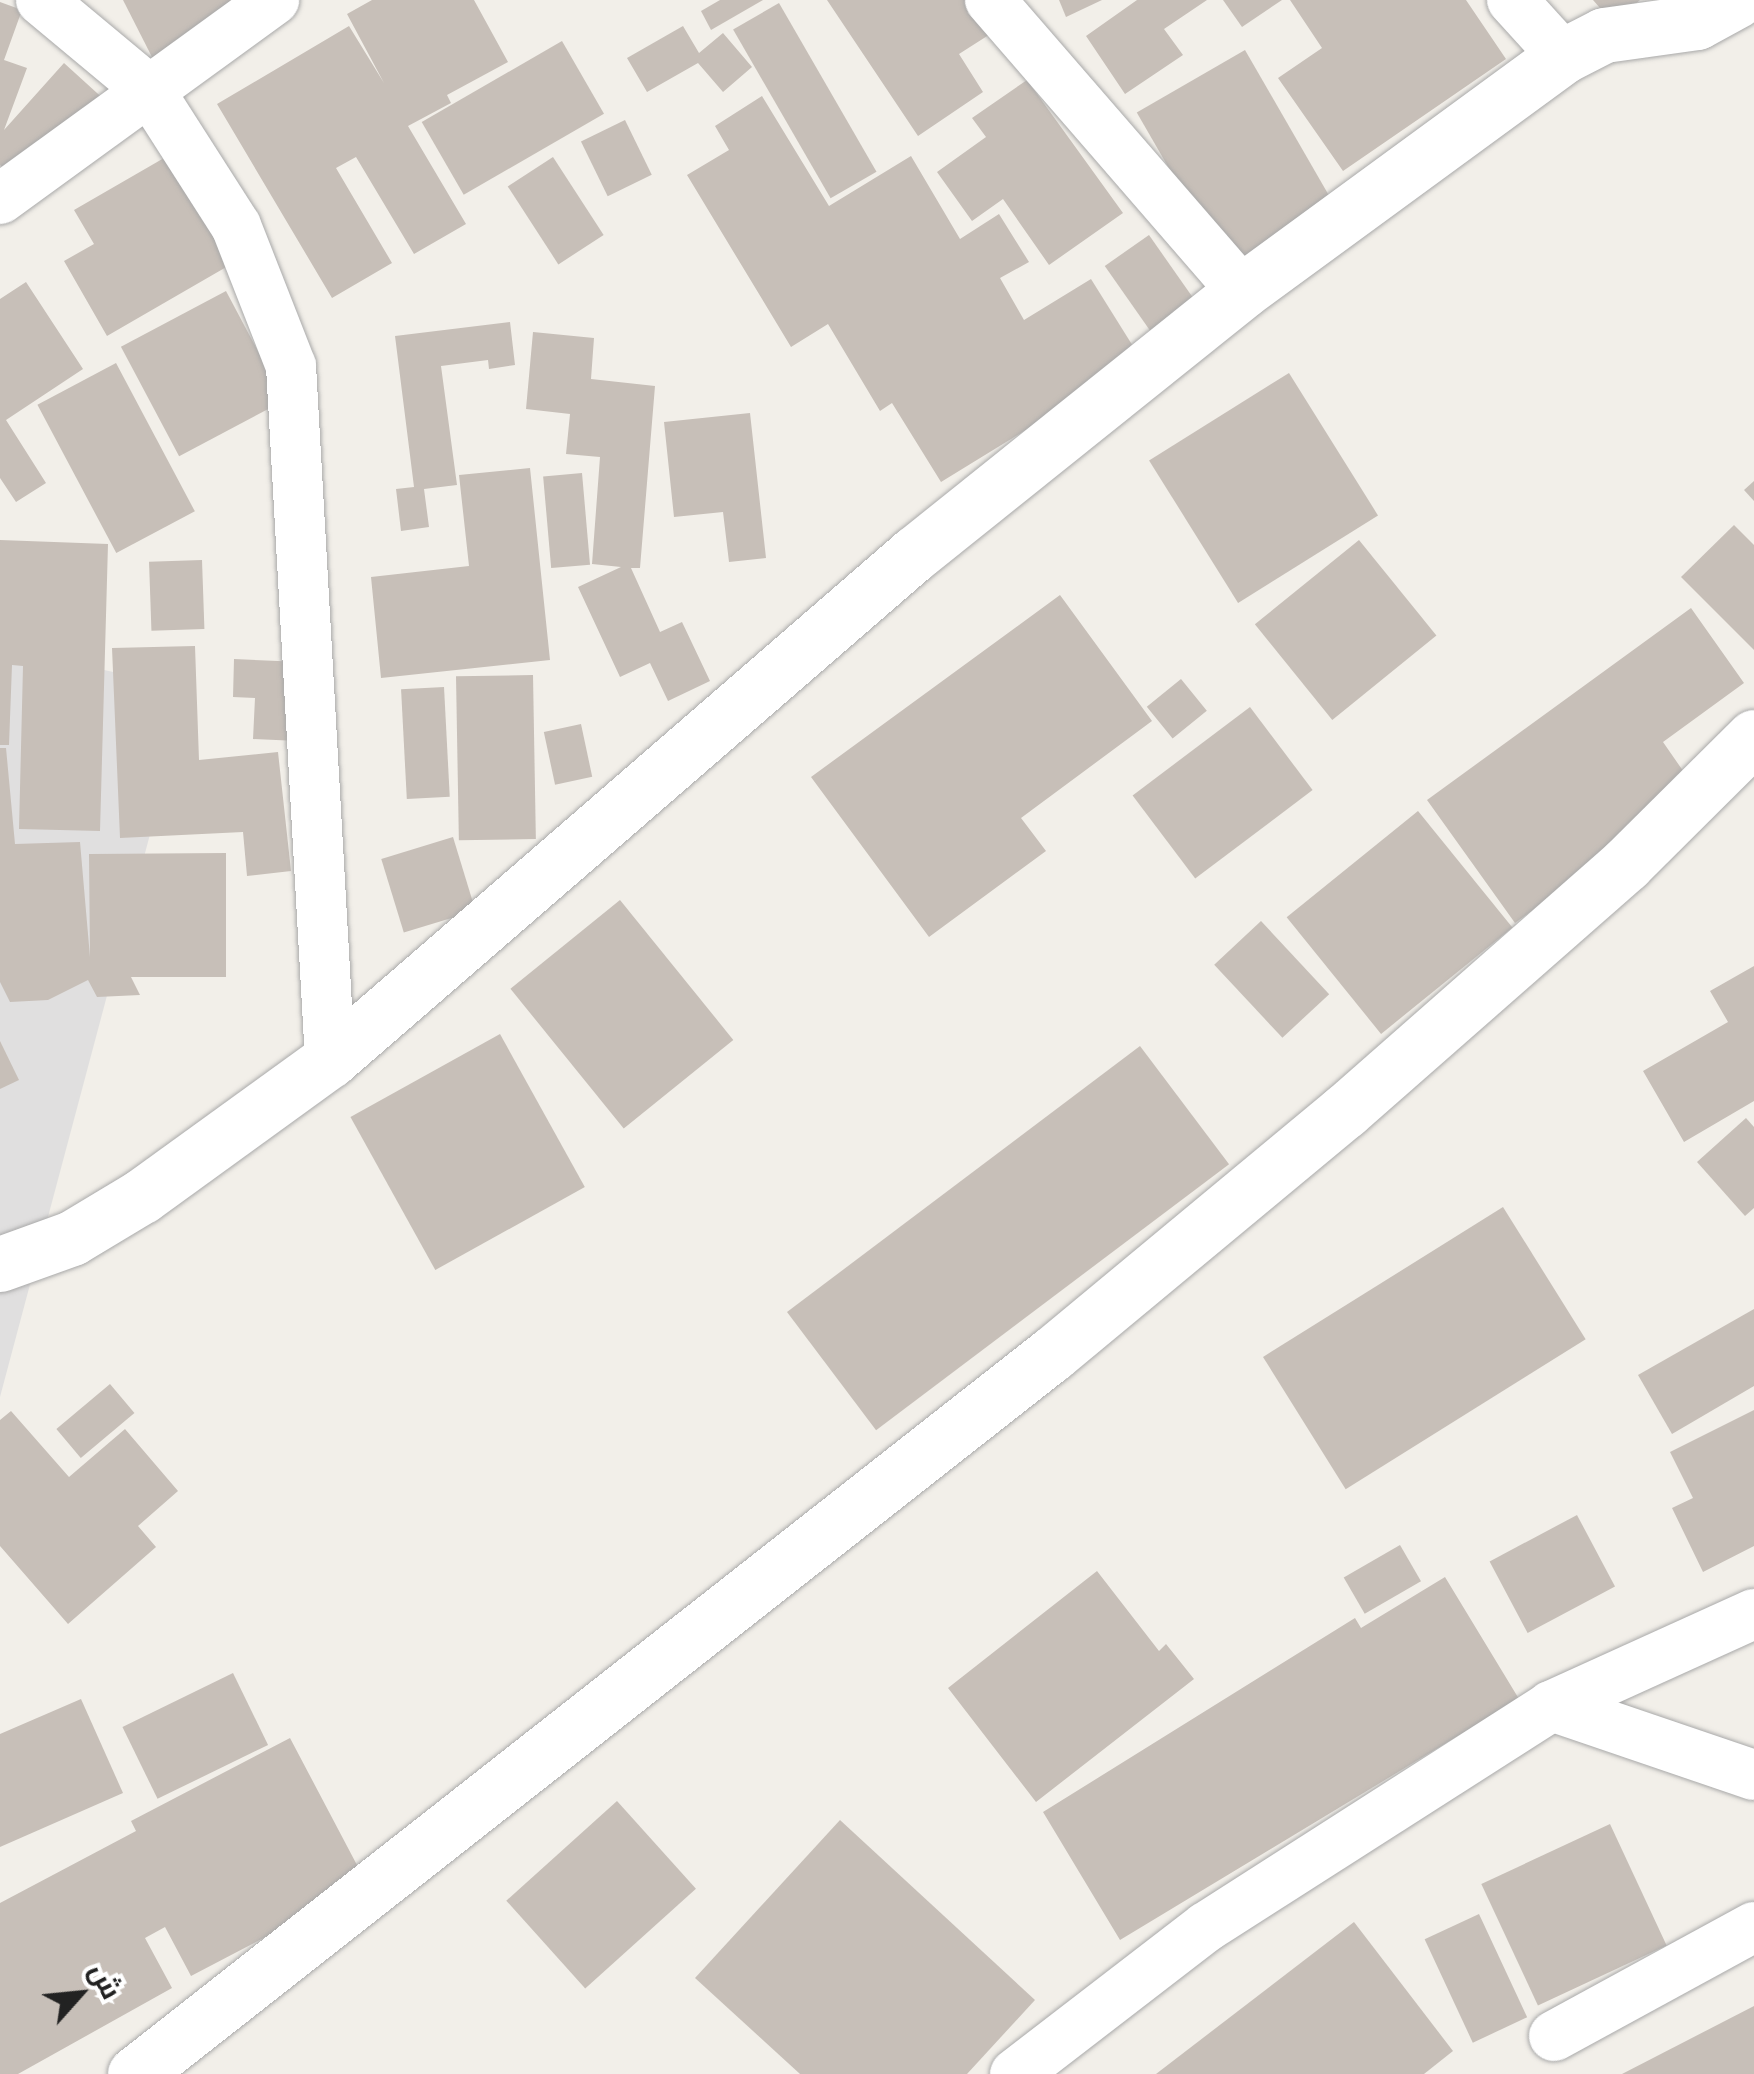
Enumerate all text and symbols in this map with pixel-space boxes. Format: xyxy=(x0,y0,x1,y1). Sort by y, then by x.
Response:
north arrow xyxy=(30,1944,130,2044)
text: ش xyxy=(82,1956,132,2005)

